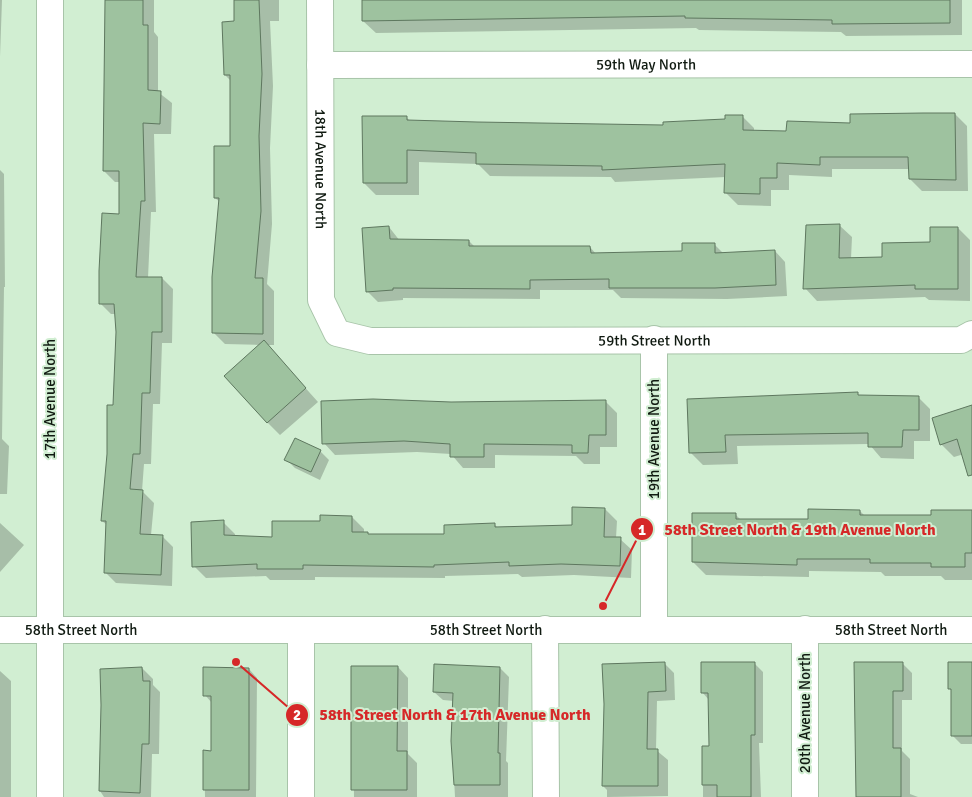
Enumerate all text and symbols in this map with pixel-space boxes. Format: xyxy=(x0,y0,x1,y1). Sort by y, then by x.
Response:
street label: 59th Way North xyxy=(596,55,696,74)
street label: 18th Avenue North xyxy=(311,109,330,229)
street label: 59th Street North xyxy=(598,331,711,350)
street label: 17th Avenue North xyxy=(41,339,59,459)
street label: 19th Avenue North xyxy=(645,379,663,499)
callout: 58th Street North & 19th Avenue North xyxy=(629,514,946,545)
text: 58th Street North & 19th Avenue North xyxy=(664,520,936,540)
text: 1 xyxy=(638,521,646,539)
street label: 58th Street North xyxy=(25,621,137,639)
street label: 58th Street North xyxy=(430,621,542,639)
street label: 58th Street North xyxy=(835,621,947,639)
street label: 20th Avenue North xyxy=(796,653,814,773)
callout: 58th Street North & 17th Avenue North xyxy=(284,699,601,730)
text: 58th Street North & 17th Avenue North xyxy=(319,705,591,725)
text: 2 xyxy=(293,706,301,724)

